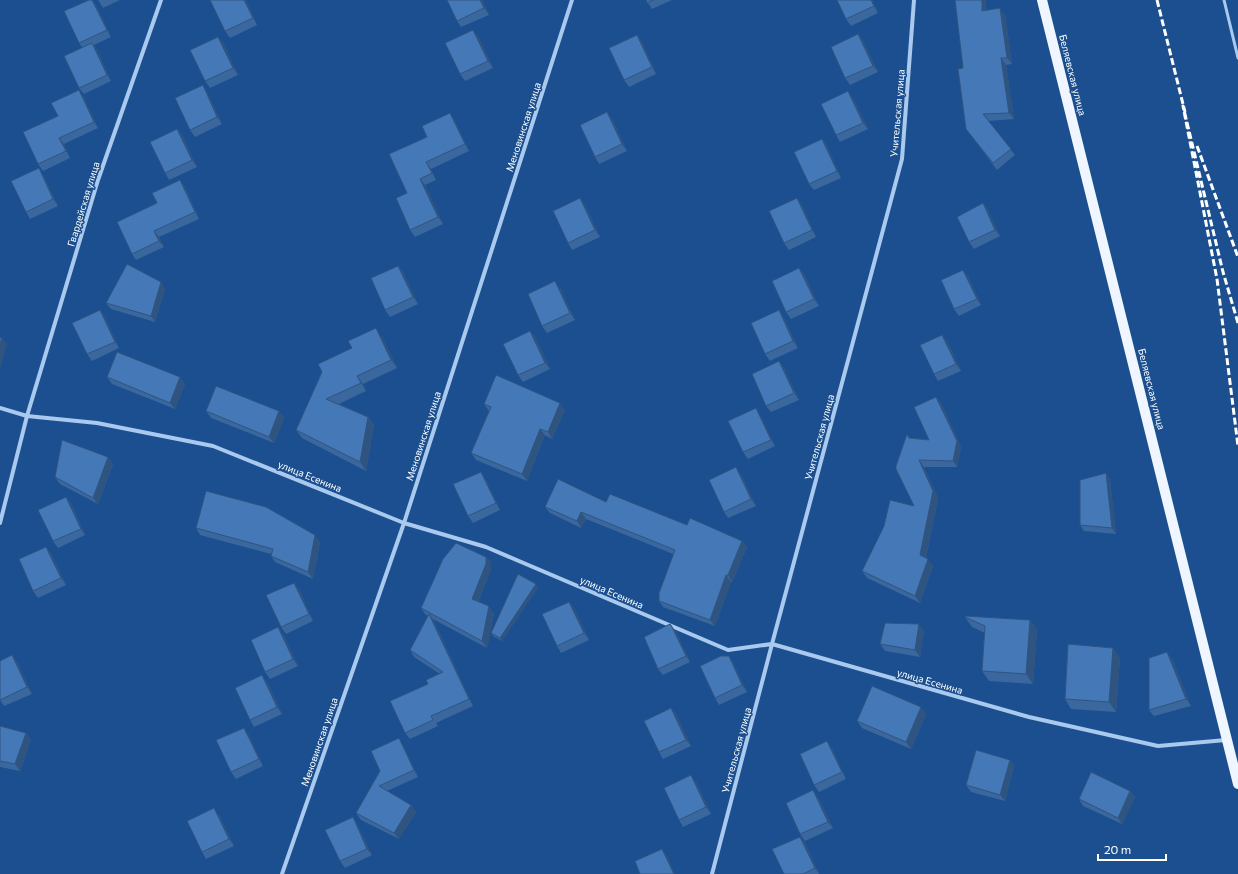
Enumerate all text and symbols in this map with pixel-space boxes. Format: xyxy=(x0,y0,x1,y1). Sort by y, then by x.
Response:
street label: Беляевская улица xyxy=(1057,33,1089,117)
street label: Учительская улица xyxy=(887,69,907,157)
street label: Меновинская улица xyxy=(503,81,543,173)
street label: Гвардейская улица xyxy=(64,160,102,248)
street label: Беляевская улица xyxy=(1136,347,1168,431)
street label: Меновинская улица xyxy=(403,390,443,482)
street label: Учительская улица xyxy=(802,393,836,481)
street label: улица Есенина xyxy=(276,458,344,494)
street label: улица Есенина xyxy=(578,573,646,611)
street label: улица Есенина xyxy=(896,666,964,696)
street label: Меновинская улица xyxy=(298,696,340,788)
street label: Учительская улица xyxy=(719,706,753,794)
scale bar xyxy=(1098,836,1166,862)
text: 20 m xyxy=(1104,842,1131,856)

